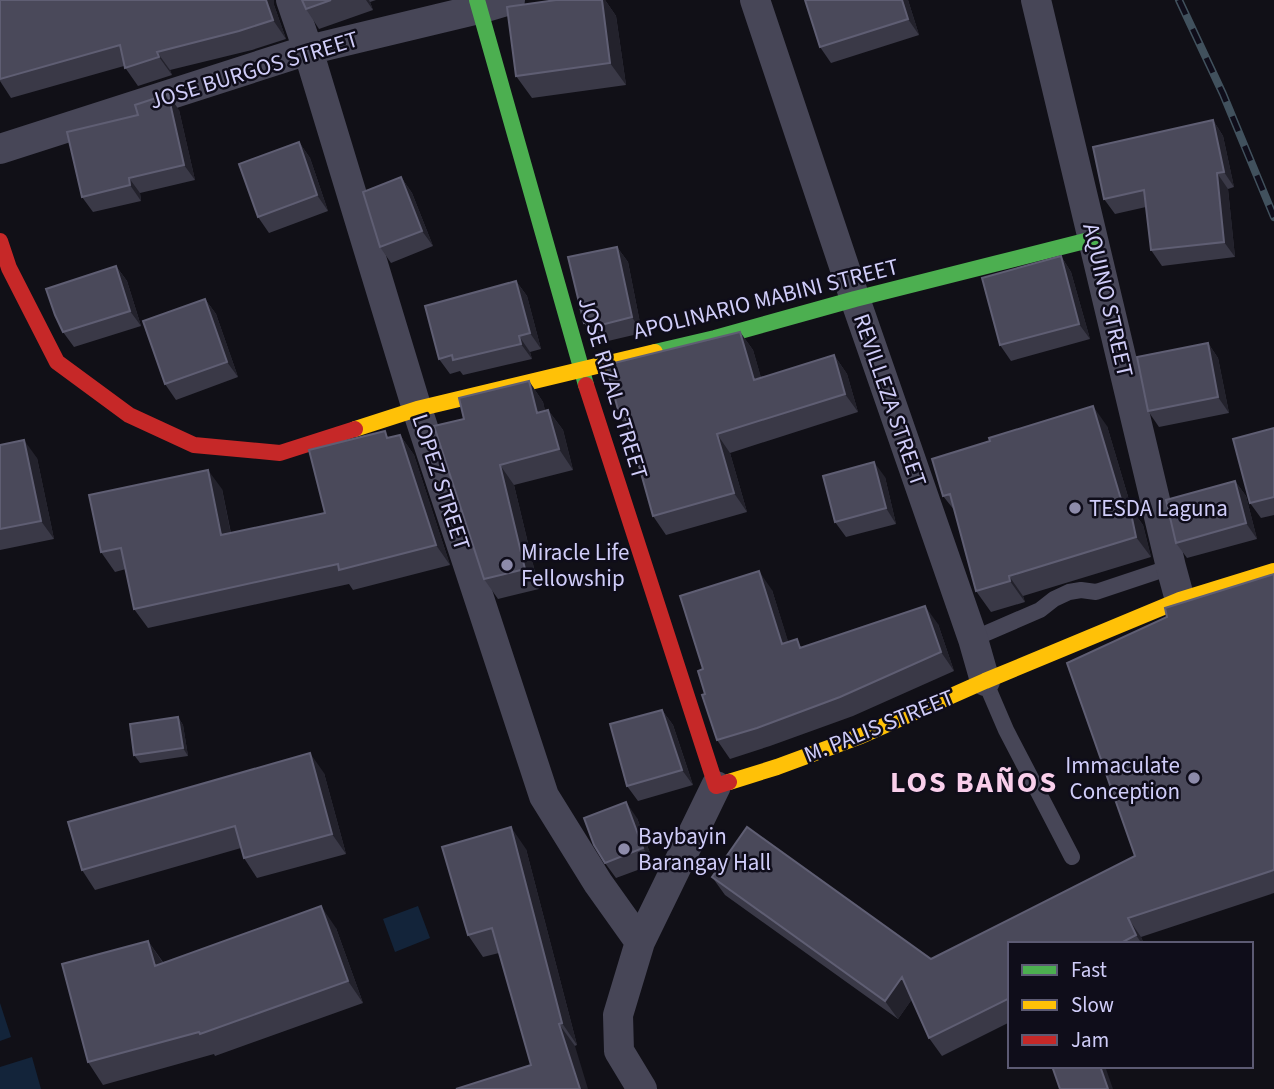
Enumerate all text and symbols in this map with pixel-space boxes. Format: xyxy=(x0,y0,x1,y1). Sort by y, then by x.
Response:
street label: JOSE BURGOS STREET xyxy=(145,23,363,117)
street label: AQUINO STREET xyxy=(1074,220,1142,380)
street label: APOLINARIO MABINI STREET xyxy=(630,250,902,348)
street label: JOSE RIZAL STREET xyxy=(570,293,656,483)
street label: REVILLEZA STREET xyxy=(845,309,935,491)
street label: LOPEZ STREET xyxy=(403,409,479,555)
place label: TESDA Laguna xyxy=(1089,492,1228,525)
marker: TESDA Laguna xyxy=(1067,500,1083,516)
place label: Miracle Life Fellowship xyxy=(521,536,630,595)
marker: Miracle Life Fellowship xyxy=(499,557,515,573)
street label: M. PALIS STREET xyxy=(799,681,959,771)
place label: Immaculate Conception xyxy=(1065,749,1180,808)
district label: LOS BAÑOS xyxy=(890,761,1058,804)
marker: Immaculate Conception xyxy=(1186,770,1202,786)
place label: Baybayin Barangay Hall xyxy=(638,820,771,879)
marker: Baybayin Barangay Hall xyxy=(616,841,632,857)
legend xyxy=(1008,942,1253,1068)
text: Fast xyxy=(1071,955,1107,985)
text: Slow xyxy=(1071,990,1114,1020)
text: Jam xyxy=(1071,1025,1109,1055)

